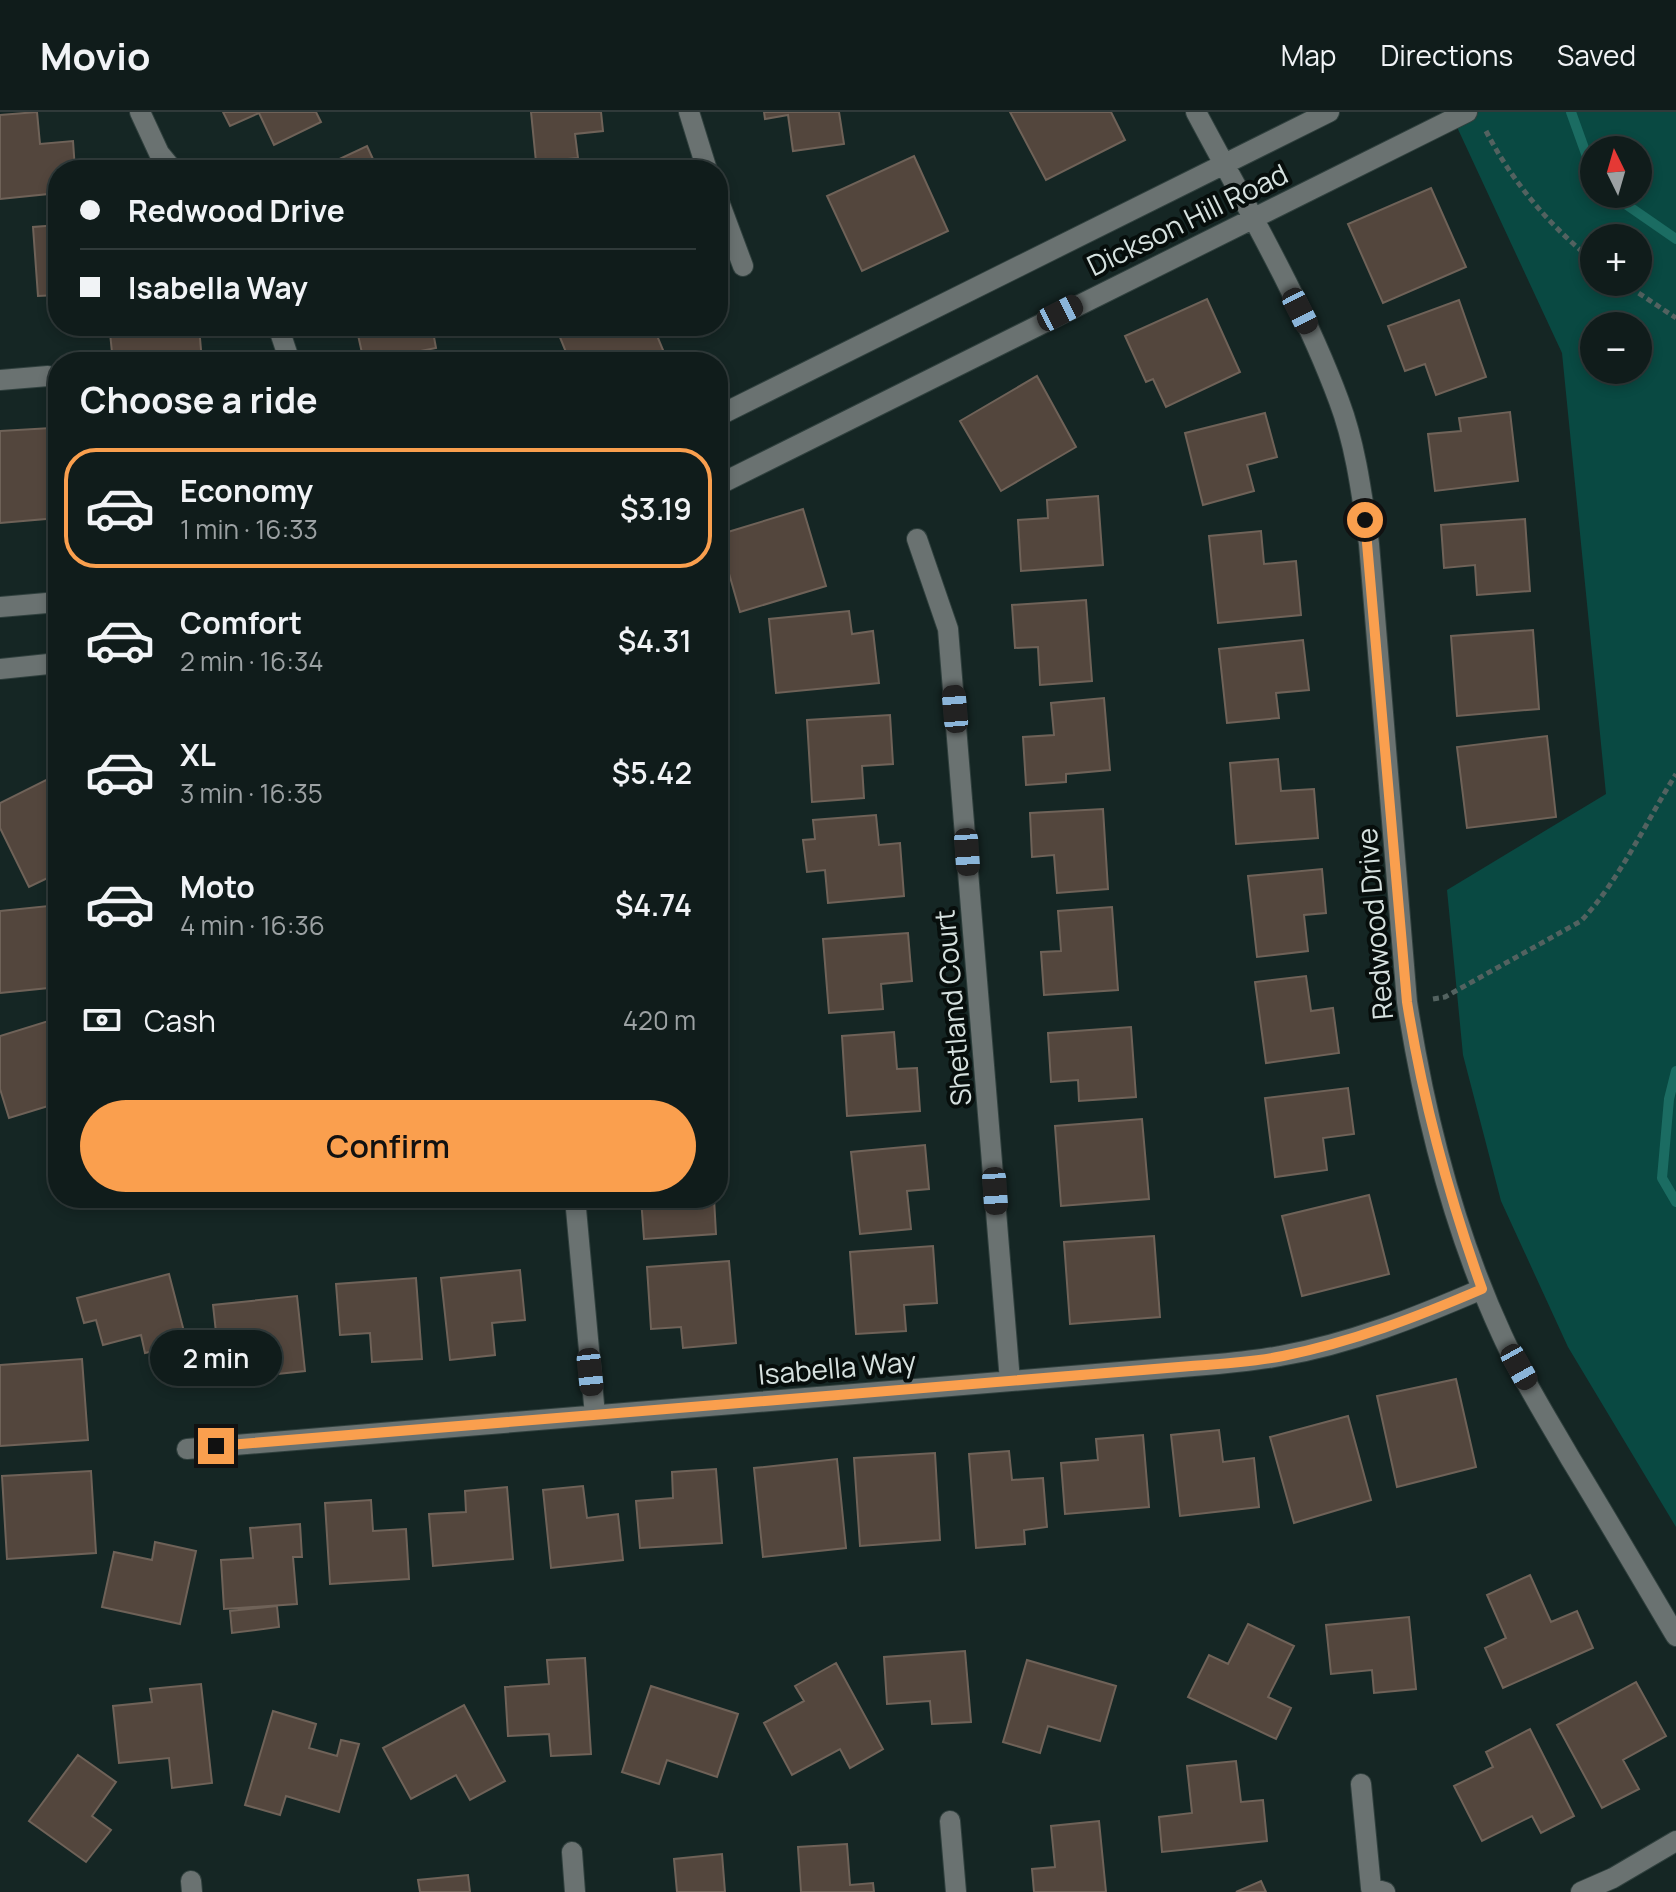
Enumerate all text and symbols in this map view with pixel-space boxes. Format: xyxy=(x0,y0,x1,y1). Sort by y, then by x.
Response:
text: Movio xyxy=(40,29,150,81)
text: Map xyxy=(1281,36,1336,74)
text: Directions xyxy=(1380,36,1513,74)
text: Saved xyxy=(1557,36,1636,74)
north arrow xyxy=(1580,136,1652,208)
map controls xyxy=(1580,136,1652,384)
street label: Dickson Hill Road xyxy=(1080,154,1294,284)
text: Redwood Drive xyxy=(128,190,345,231)
button: + xyxy=(1580,224,1652,296)
text: Isabella Way xyxy=(128,267,308,308)
car xyxy=(1278,284,1322,338)
car xyxy=(1033,291,1087,335)
button: − xyxy=(1580,312,1652,384)
text: Choose a ride xyxy=(80,375,318,424)
text: Economy xyxy=(180,470,313,511)
icon: car xyxy=(84,472,156,544)
text: $3.19 xyxy=(620,488,692,529)
route start xyxy=(1347,502,1383,538)
text: 1 min · 16:33 xyxy=(180,511,318,547)
text: Comfort xyxy=(180,602,302,643)
icon: car xyxy=(84,604,156,676)
text: $4.31 xyxy=(618,620,692,661)
text: 2 min · 16:34 xyxy=(180,643,324,679)
car xyxy=(941,684,969,734)
text: XL xyxy=(180,734,216,775)
icon: car xyxy=(84,736,156,808)
text: $5.42 xyxy=(612,752,692,793)
text: 3 min · 16:35 xyxy=(180,775,323,811)
car xyxy=(953,827,981,877)
street label: Redwood Drive xyxy=(1347,827,1401,1021)
text: Moto xyxy=(180,866,255,907)
icon: car xyxy=(84,868,156,940)
text: $4.74 xyxy=(615,884,692,925)
text: 4 min · 16:36 xyxy=(180,907,325,943)
street label: Shetland Court xyxy=(924,908,980,1108)
icon: cash xyxy=(80,998,124,1042)
text: Cash xyxy=(144,1000,216,1041)
text: 420 m xyxy=(623,1002,696,1038)
button: Confirm xyxy=(80,1100,696,1192)
car xyxy=(981,1166,1009,1216)
callout: 2 min xyxy=(150,1330,282,1386)
text: 2 min xyxy=(183,1340,249,1376)
car xyxy=(1497,1340,1541,1394)
street label: Isabella Way xyxy=(756,1341,918,1393)
car xyxy=(576,1347,604,1397)
route end xyxy=(198,1428,234,1464)

